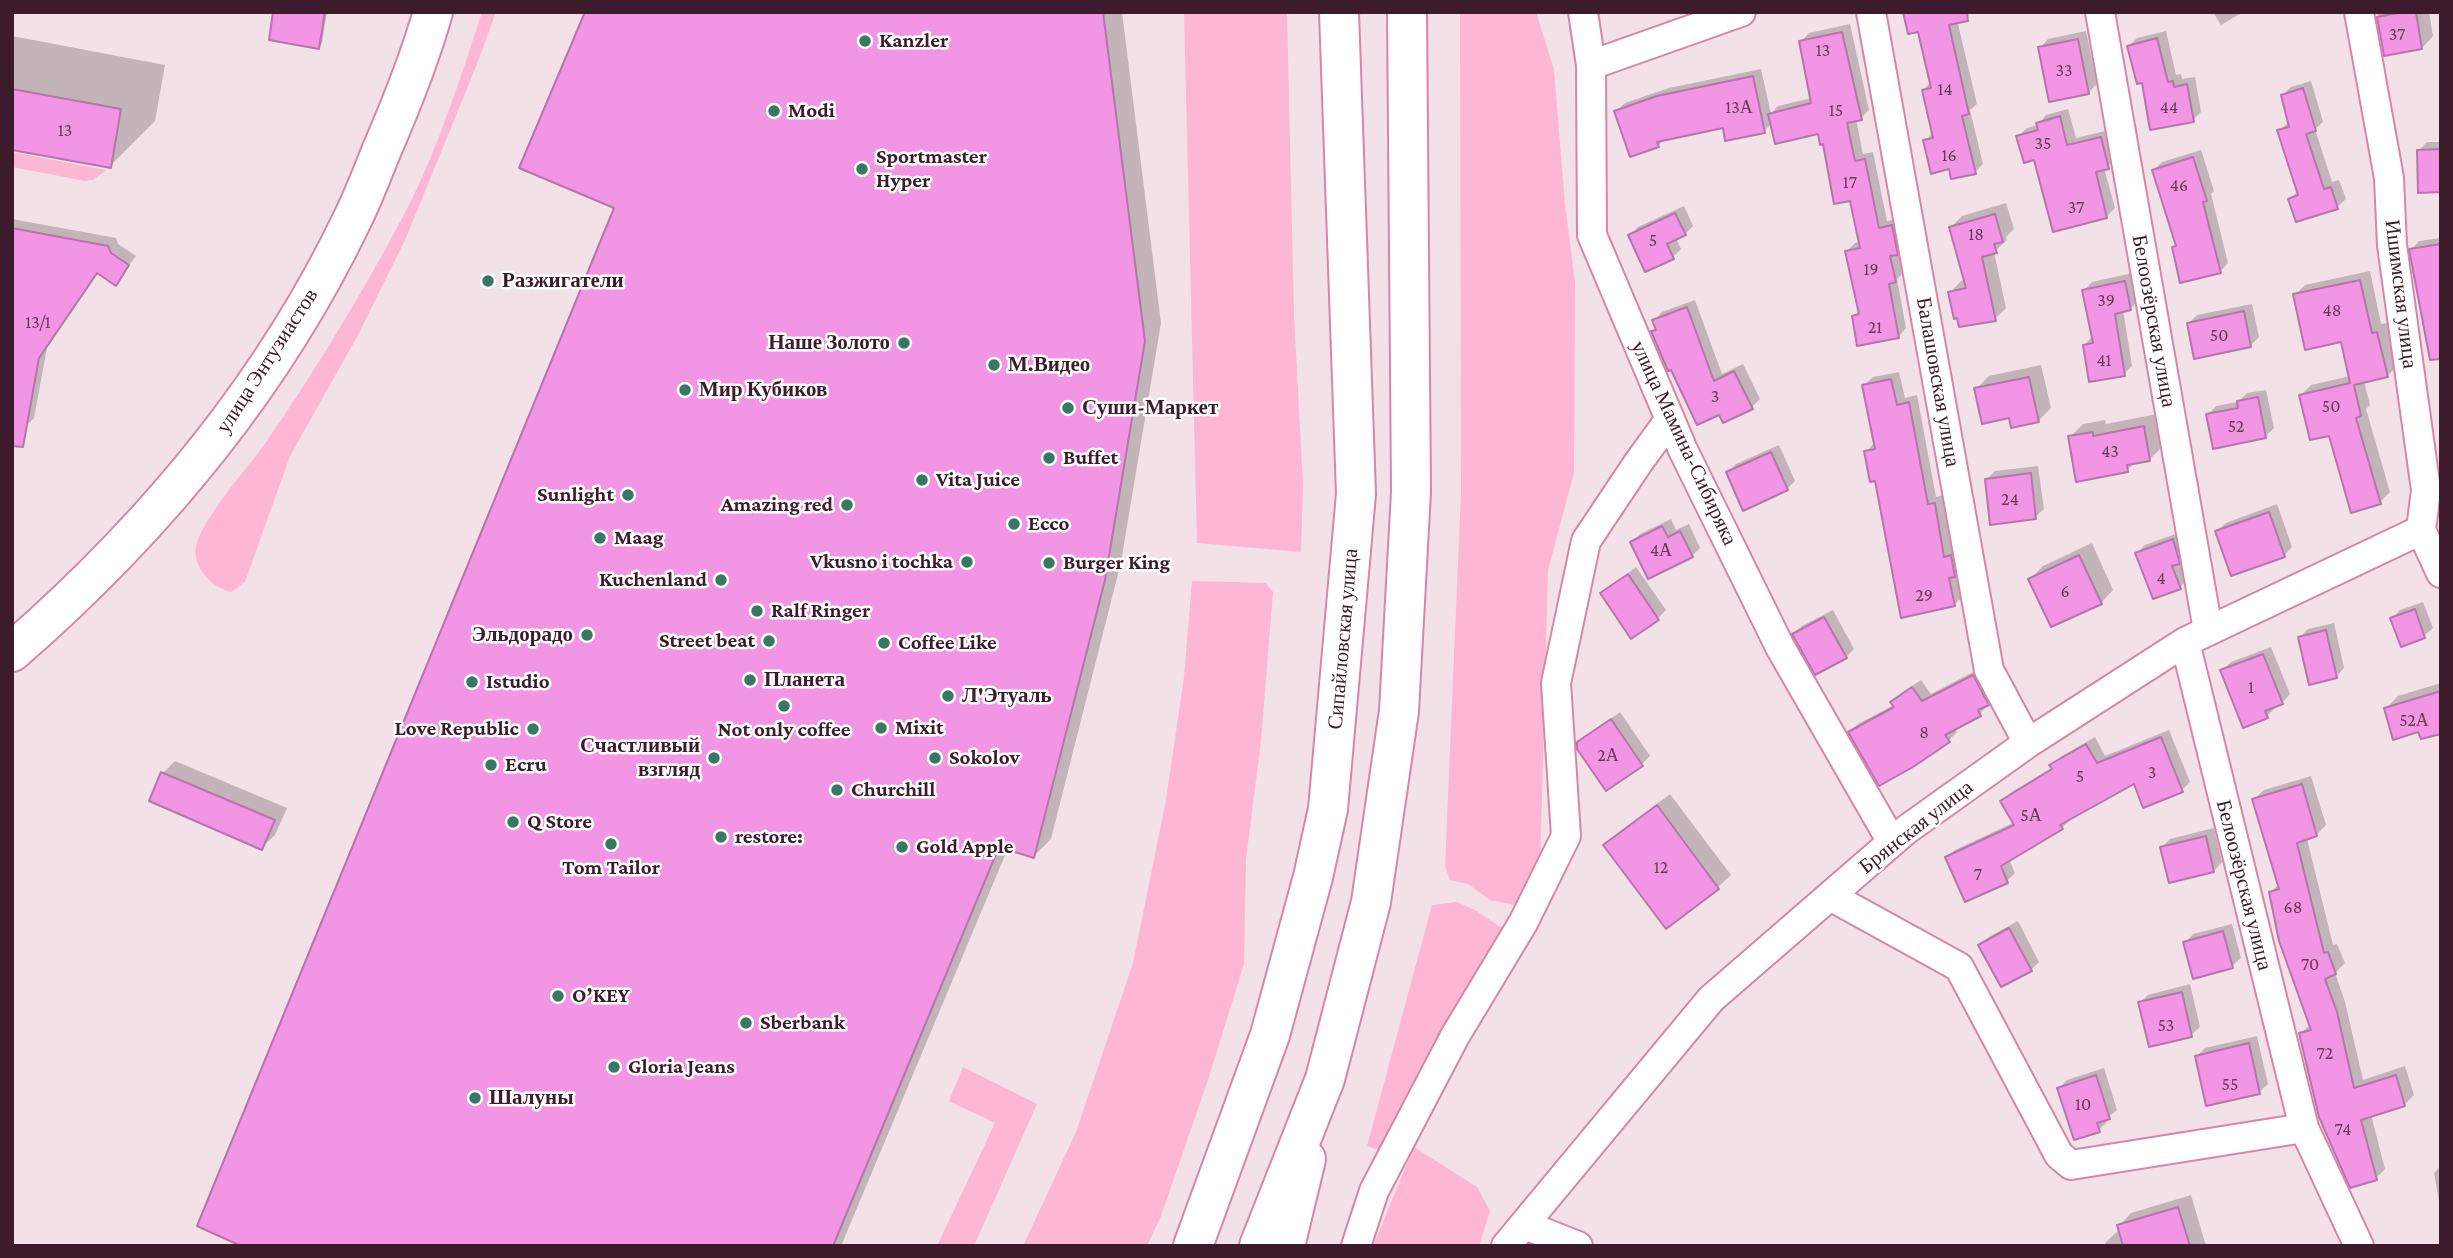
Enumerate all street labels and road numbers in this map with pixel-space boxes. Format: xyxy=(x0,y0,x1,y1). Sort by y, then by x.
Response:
street label: Ишимская улица xyxy=(2379,218,2423,370)
street label: Белоозёрская улица xyxy=(2126,233,2182,409)
street label: улица Энтузиастов xyxy=(211,284,323,438)
street label: Балашовская улица xyxy=(1911,295,1965,469)
street label: улица Мамина-Сибиряка xyxy=(1625,337,1743,549)
street label: Сипайловская улица xyxy=(1323,547,1363,731)
street label: Брянская улица xyxy=(1854,775,1978,879)
street label: Белоозёрская улица xyxy=(2211,797,2277,973)

